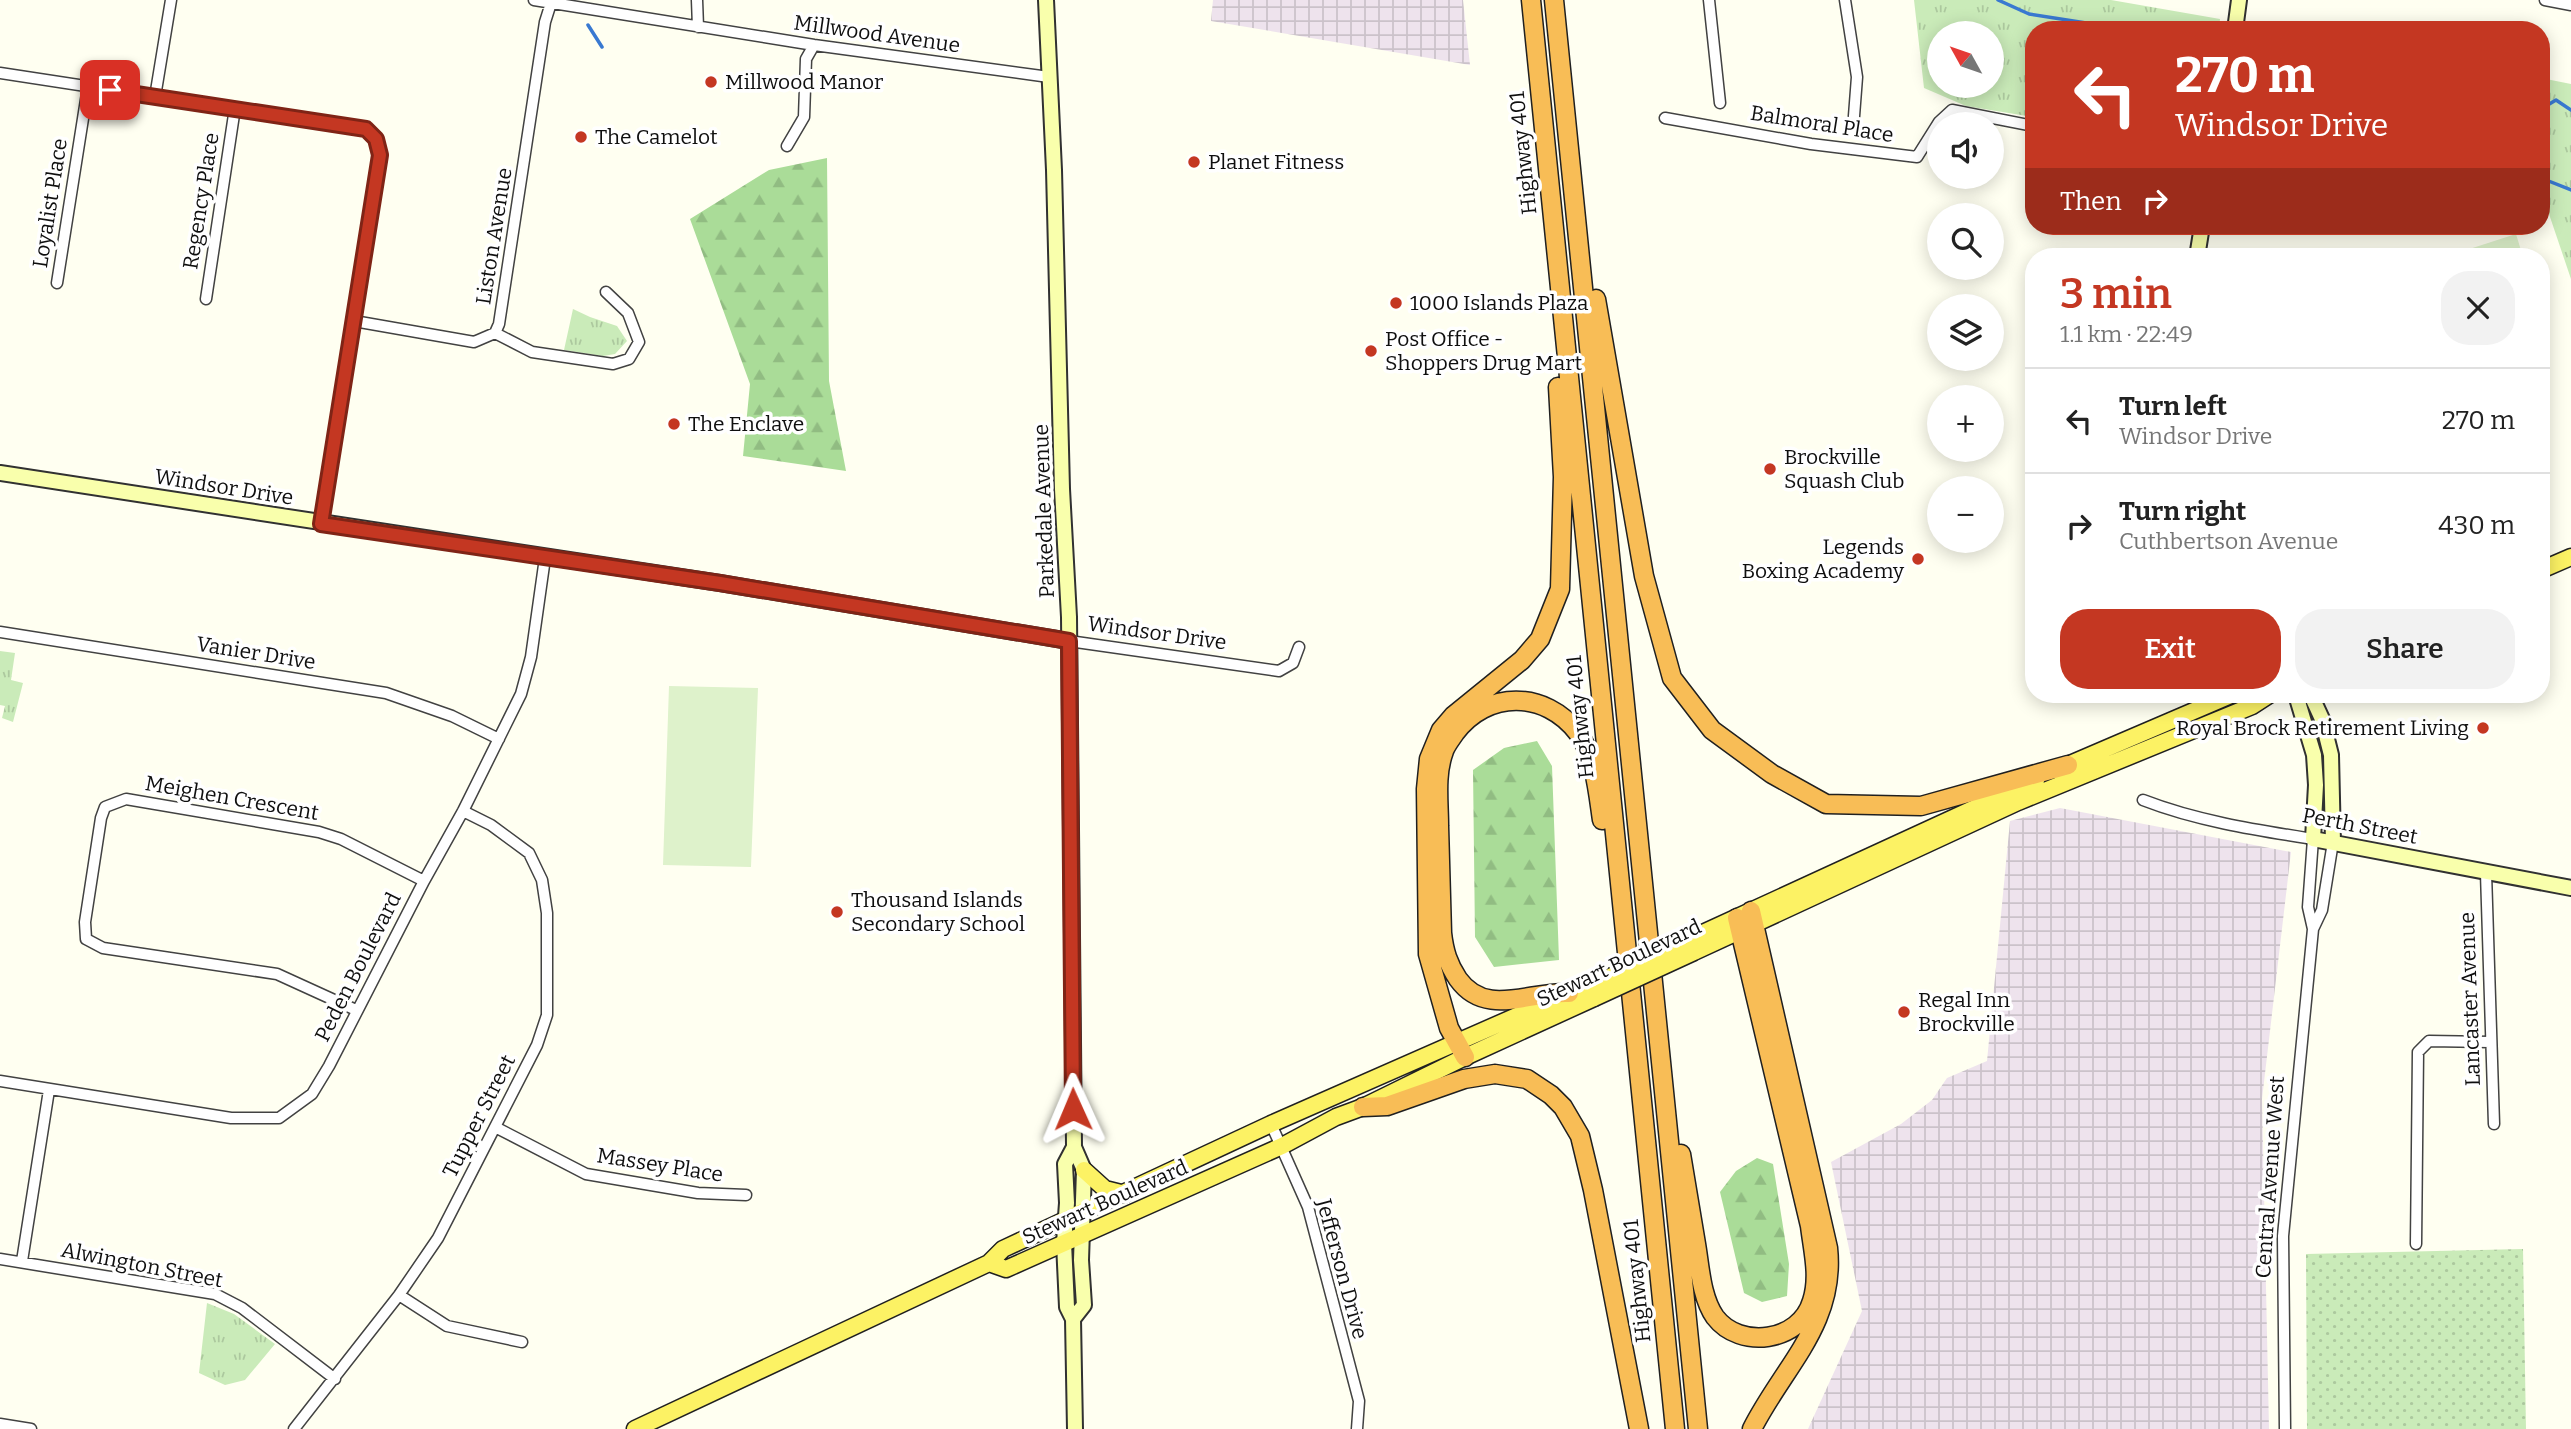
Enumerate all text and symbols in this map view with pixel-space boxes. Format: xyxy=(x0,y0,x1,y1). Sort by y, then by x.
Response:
street label: Millwood Avenue xyxy=(792,9,962,59)
north arrow xyxy=(1927,21,2004,98)
map controls xyxy=(1927,21,2004,553)
text: 270 m xyxy=(2175,46,2315,105)
icon: left xyxy=(2060,49,2151,140)
pin xyxy=(80,60,140,120)
place label: Millwood Manor xyxy=(725,69,883,95)
icon: arrive xyxy=(91,71,129,109)
marker: Millwood Manor xyxy=(703,74,719,90)
street label: Highway 401 xyxy=(1504,90,1542,216)
street label: Balmoral Place xyxy=(1749,100,1895,148)
text: Windsor Drive xyxy=(2175,106,2388,144)
button: sound xyxy=(1927,112,2004,189)
place label: The Camelot xyxy=(595,124,718,150)
marker: The Camelot xyxy=(573,129,589,145)
street label: Regency Place xyxy=(177,131,225,271)
street label: Loyalist Place xyxy=(27,136,73,270)
place label: Planet Fitness xyxy=(1208,149,1344,175)
marker: Planet Fitness xyxy=(1186,154,1202,170)
street label: Liston Avenue xyxy=(470,166,518,306)
icon: right xyxy=(2136,182,2174,220)
text: Then xyxy=(2060,186,2122,217)
button: search xyxy=(1927,203,2004,280)
text: 3 min xyxy=(2060,269,2172,319)
button: close xyxy=(2441,271,2515,345)
place label: 1000 Islands Plaza xyxy=(1410,290,1589,316)
button: layers xyxy=(1927,294,2004,371)
marker: 1000 Islands Plaza xyxy=(1388,295,1404,311)
text: 1.1 km · 22:49 xyxy=(2060,320,2193,348)
place label: Post Office - Shoppers Drug Mart xyxy=(1385,326,1582,376)
marker: Post Office - Shoppers Drug Mart xyxy=(1363,343,1379,359)
button: + xyxy=(1927,385,2004,462)
text: Turn left xyxy=(2119,391,2227,422)
icon: left xyxy=(2060,402,2098,440)
text: 270 m xyxy=(2442,405,2515,436)
place label: The Enclave xyxy=(688,411,804,437)
marker: The Enclave xyxy=(666,416,682,432)
text: Windsor Drive xyxy=(2119,422,2272,450)
street label: Parkedale Avenue xyxy=(1028,423,1060,599)
place label: Brockville Squash Club xyxy=(1784,444,1904,494)
marker: Brockville Squash Club xyxy=(1762,461,1778,477)
street label: Windsor Drive xyxy=(153,463,295,511)
button: − xyxy=(1927,476,2004,553)
text: Turn right xyxy=(2119,496,2246,527)
icon: right xyxy=(2060,507,2098,545)
text: 430 m xyxy=(2438,510,2515,541)
text: Cuthbertson Avenue xyxy=(2119,527,2338,555)
place label: Legends Boxing Academy xyxy=(1742,534,1905,584)
marker: Legends Boxing Academy xyxy=(1910,551,1926,567)
button: Exit xyxy=(2060,609,2281,689)
button: Share xyxy=(2295,609,2515,689)
street label: Windsor Drive xyxy=(1086,610,1228,656)
street label: Vanier Drive xyxy=(194,631,318,675)
street label: Highway 401 xyxy=(1561,654,1599,780)
place label: Royal Brock Retirement Living xyxy=(2176,715,2469,741)
marker: Royal Brock Retirement Living xyxy=(2475,720,2491,736)
street label: Meighen Crescent xyxy=(143,770,321,826)
street label: Perth Street xyxy=(2300,802,2420,850)
place label: Thousand Islands Secondary School xyxy=(851,887,1025,937)
street label: Peden Boulevard xyxy=(309,888,407,1046)
marker: Thousand Islands Secondary School xyxy=(829,904,845,920)
street label: Lancaster Avenue xyxy=(2454,912,2486,1086)
street label: Stewart Boulevard xyxy=(1533,913,1705,1013)
place label: Regal Inn Brockville xyxy=(1918,987,2015,1037)
marker: Regal Inn Brockville xyxy=(1896,1004,1912,1020)
street label: Tupper Street xyxy=(437,1050,521,1182)
position arrow xyxy=(1036,1072,1110,1146)
street label: Central Avenue West xyxy=(2250,1075,2290,1279)
street label: Massey Place xyxy=(595,1142,725,1188)
street label: Stewart Boulevard xyxy=(1018,1154,1192,1250)
street label: Jefferson Drive xyxy=(1311,1195,1373,1342)
street label: Highway 401 xyxy=(1618,1218,1656,1344)
street label: Alwington Street xyxy=(59,1237,225,1294)

